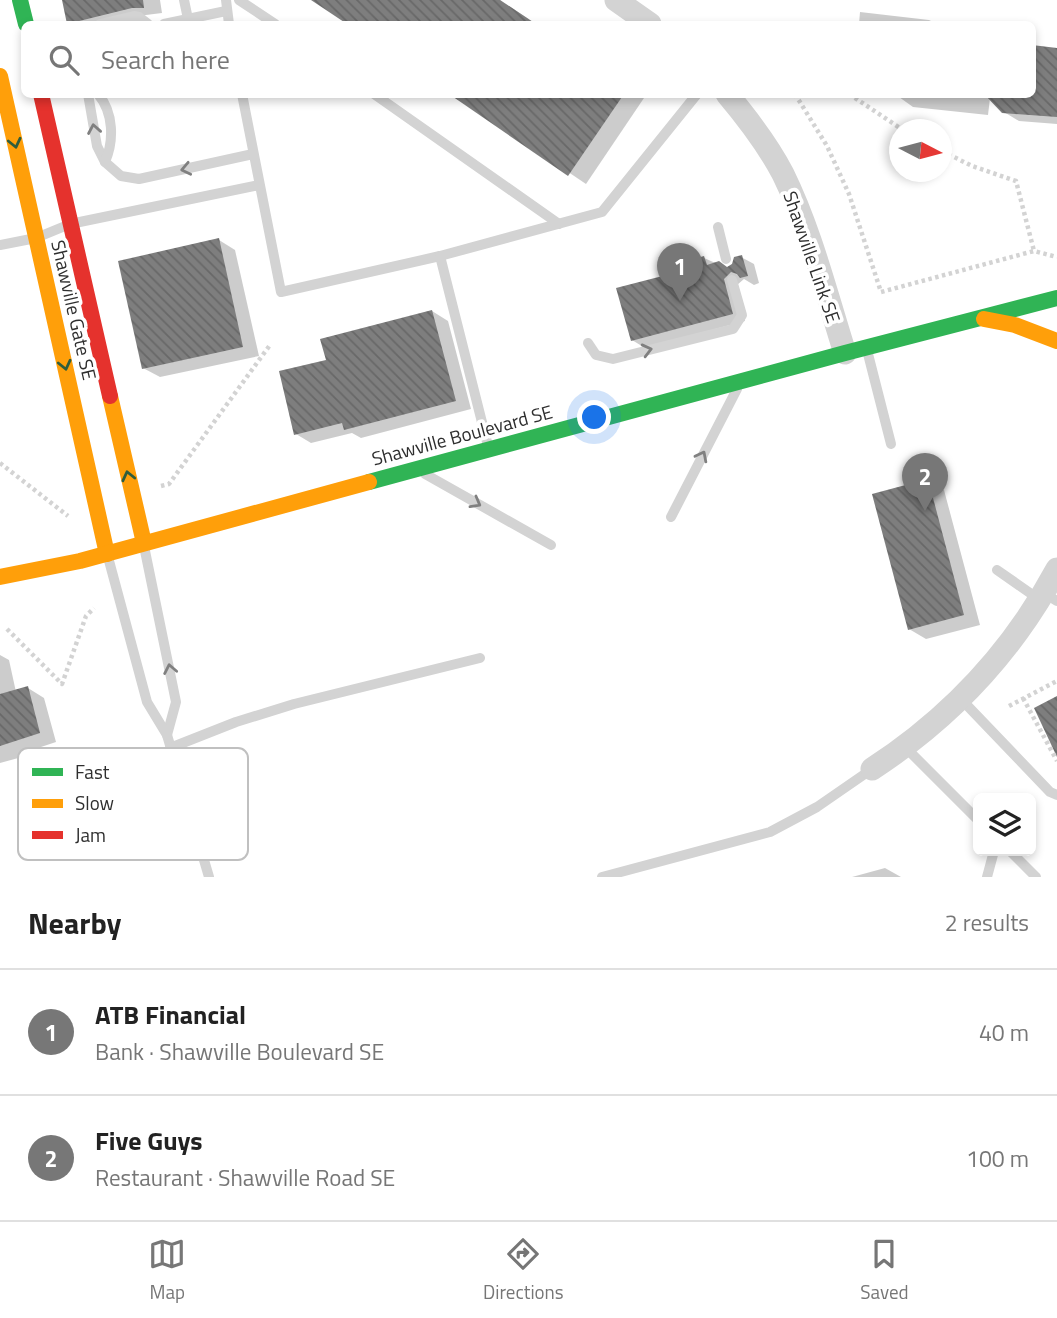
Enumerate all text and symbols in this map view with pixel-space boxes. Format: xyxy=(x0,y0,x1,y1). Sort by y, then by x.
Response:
search box xyxy=(21,21,1036,98)
text: Search here xyxy=(101,40,230,79)
icon: search xyxy=(45,41,83,79)
north arrow xyxy=(889,119,952,182)
one-way arrow xyxy=(87,123,102,135)
one-way arrow xyxy=(6,137,21,149)
one-way arrow xyxy=(180,160,192,175)
street label: Shawville Link SE xyxy=(776,187,849,327)
street label: Shawville Gate SE xyxy=(44,237,105,383)
pin: 1 xyxy=(657,243,703,301)
one-way arrow xyxy=(641,344,653,358)
one-way arrow xyxy=(56,359,71,371)
street label: Shawville Boulevard SE xyxy=(368,396,555,473)
your location xyxy=(577,400,611,434)
one-way arrow xyxy=(694,451,708,463)
pin: 2 xyxy=(902,453,948,511)
one-way arrow xyxy=(121,470,136,482)
one-way arrow xyxy=(468,495,481,508)
one-way arrow xyxy=(163,663,178,675)
legend xyxy=(18,748,248,860)
text: Fast xyxy=(75,757,110,786)
text: Slow xyxy=(75,788,114,817)
map controls xyxy=(973,793,1036,856)
button: layers xyxy=(973,793,1036,856)
text: Jam xyxy=(75,820,106,849)
text: Nearby xyxy=(28,900,121,946)
text: 2 results xyxy=(945,905,1029,940)
text: ATB Financial xyxy=(95,995,246,1034)
text: 1 xyxy=(45,1015,57,1050)
text: 40 m xyxy=(979,1015,1029,1050)
text: Bank · Shawville Boulevard SE xyxy=(95,1034,384,1069)
text: Five Guys xyxy=(95,1121,203,1160)
text: 2 xyxy=(45,1141,57,1176)
text: 100 m xyxy=(966,1141,1029,1176)
text: Restaurant · Shawville Road SE xyxy=(95,1160,395,1195)
tab: Map xyxy=(148,1235,186,1306)
tab: Directions xyxy=(483,1235,564,1306)
tab: Saved xyxy=(860,1235,909,1306)

